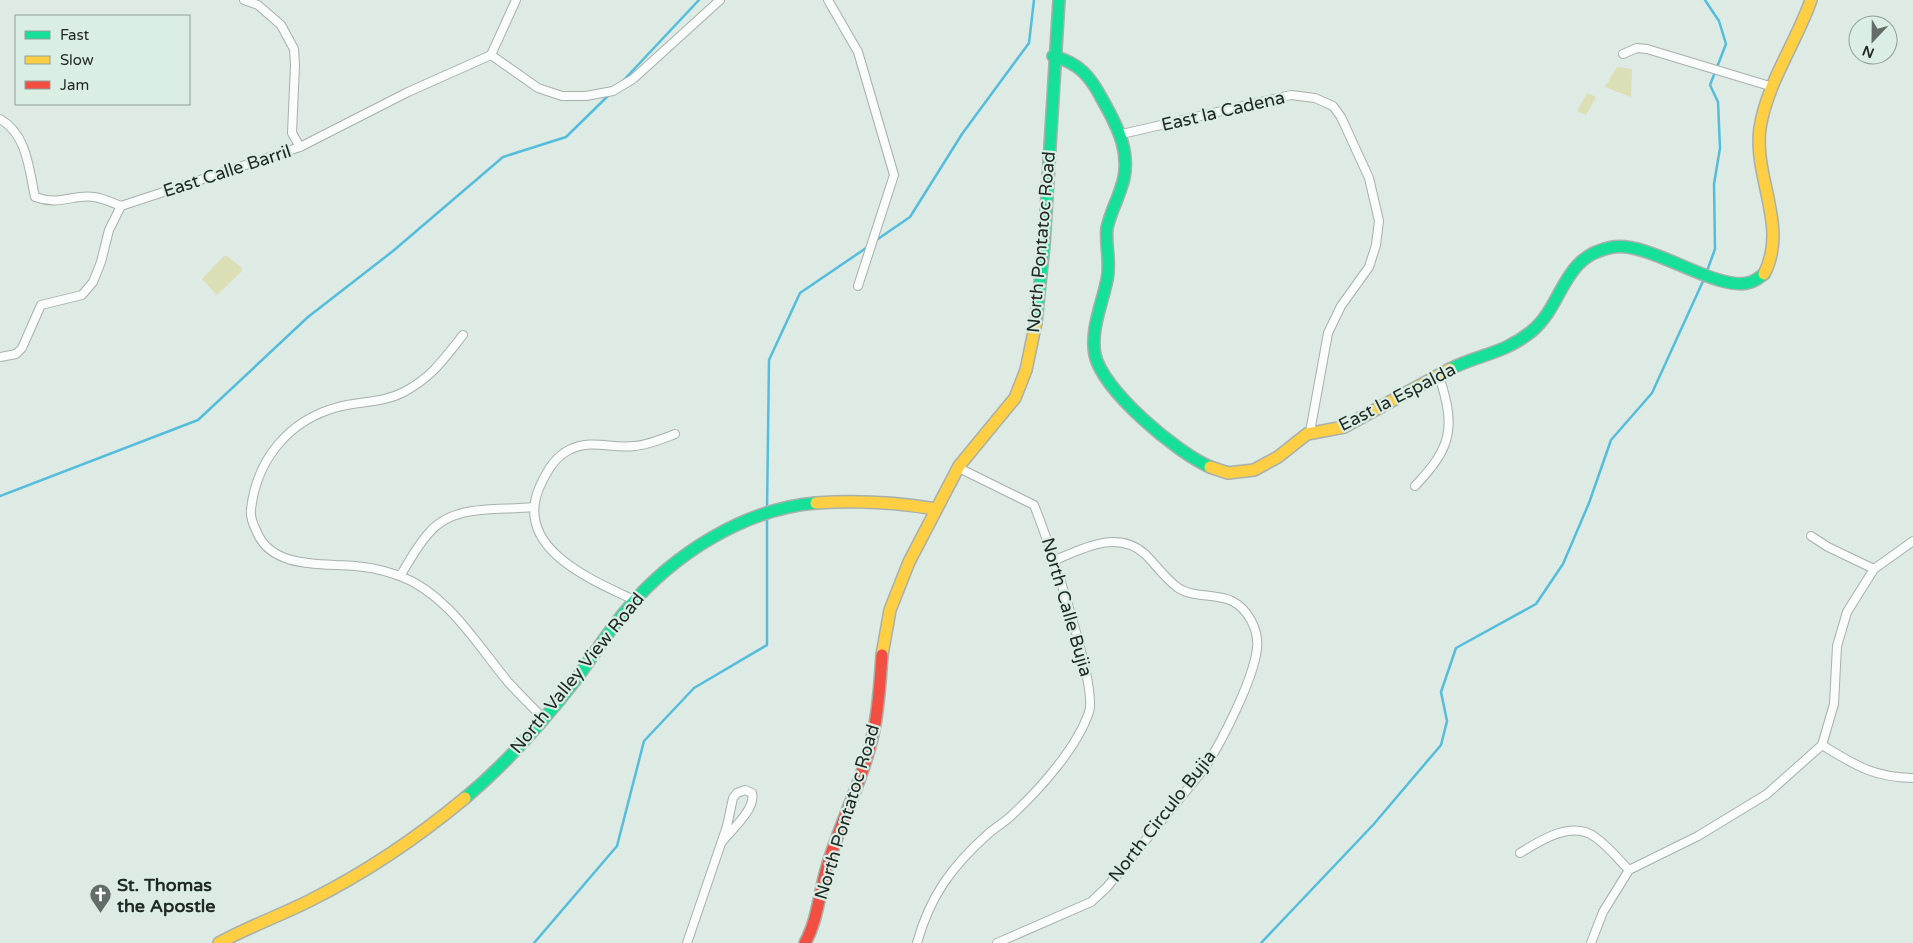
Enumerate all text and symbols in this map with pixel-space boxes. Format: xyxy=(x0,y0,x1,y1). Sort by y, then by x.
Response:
legend xyxy=(15,15,190,105)
north arrow xyxy=(1848,15,1898,65)
text: Fast xyxy=(60,26,90,44)
text: N xyxy=(1860,42,1877,62)
text: Slow xyxy=(60,51,94,69)
text: Jam xyxy=(60,76,89,94)
street label: East la Cadena xyxy=(1159,86,1287,136)
street label: East Calle Barril xyxy=(160,140,294,202)
street label: North Pontatoc Road xyxy=(1022,150,1060,334)
street label: East la Espalda xyxy=(1335,358,1459,436)
street label: North Calle Bujia xyxy=(1037,535,1097,679)
street label: North Valley View Road xyxy=(505,588,649,758)
street label: North Pontatoc Road xyxy=(810,722,884,902)
street label: North Circulo Bujia xyxy=(1104,746,1220,886)
place label: St. Thomas the Apostle xyxy=(117,874,215,917)
church icon: St. Thomas the Apostle xyxy=(89,883,113,914)

